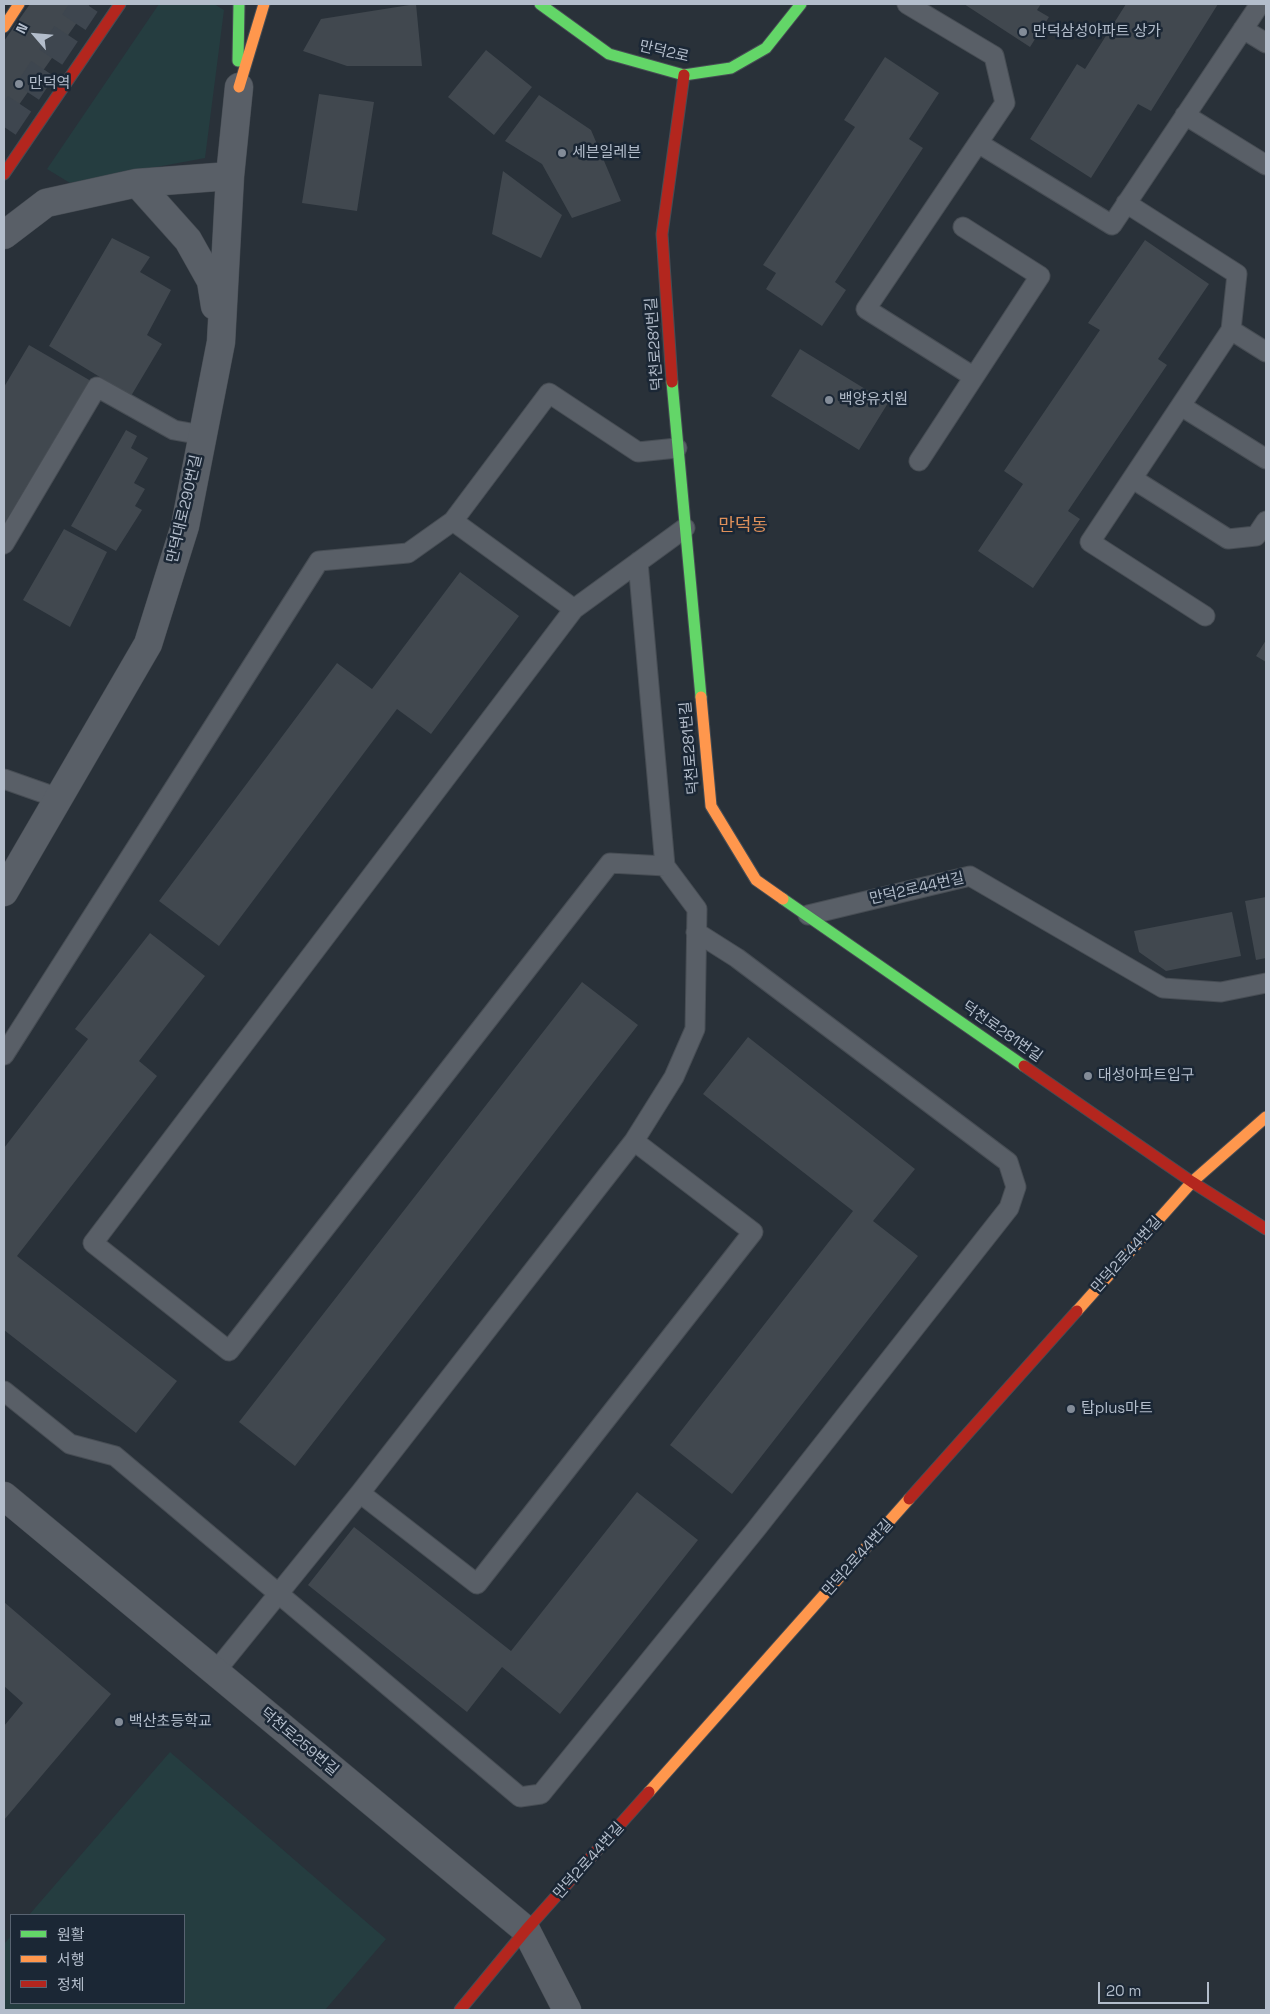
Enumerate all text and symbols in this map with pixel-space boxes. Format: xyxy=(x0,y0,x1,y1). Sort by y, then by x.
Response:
north arrow xyxy=(10,10,60,60)
text: N xyxy=(11,20,32,36)
place label: 만덕삼성아파트 상가 xyxy=(1033,23,1161,41)
marker: 만덕삼성아파트 상가 xyxy=(1017,26,1029,38)
street label: 만덕2로 xyxy=(637,38,691,66)
place label: 만덕역 xyxy=(29,75,70,93)
marker: 만덕역 xyxy=(13,78,25,90)
place label: 세븐일레븐 xyxy=(572,144,641,162)
marker: 세븐일레븐 xyxy=(556,147,568,159)
street label: 덕천로281번길 xyxy=(643,297,667,391)
place label: 백양유치원 xyxy=(839,391,908,409)
marker: 백양유치원 xyxy=(823,394,835,406)
street label: 만덕대로290번길 xyxy=(164,453,206,565)
district label: 만덕동 xyxy=(718,515,768,537)
street label: 덕천로281번길 xyxy=(677,701,703,795)
street label: 만덕2로44번길 xyxy=(868,869,966,909)
street label: 덕천로281번길 xyxy=(958,998,1046,1066)
place label: 대성아파트입구 xyxy=(1098,1067,1195,1085)
marker: 대성아파트입구 xyxy=(1082,1070,1094,1082)
street label: 만덕2로44번길 xyxy=(1088,1213,1166,1297)
place label: 탑plus마트 xyxy=(1081,1400,1153,1418)
marker: 탑plus마트 xyxy=(1065,1403,1077,1415)
street label: 만덕2로44번길 xyxy=(819,1516,897,1600)
street label: 덕천로259번길 xyxy=(256,1704,342,1780)
place label: 백산초등학교 xyxy=(129,1713,212,1731)
marker: 백산초등학교 xyxy=(113,1716,125,1728)
street label: 만덕2로44번길 xyxy=(550,1819,628,1903)
legend xyxy=(10,1914,185,2004)
text: 원활 xyxy=(57,1925,85,1944)
text: 서행 xyxy=(57,1950,85,1969)
scale bar xyxy=(1100,1972,1211,2004)
text: 정체 xyxy=(57,1975,85,1994)
text: 20 m xyxy=(1106,1981,1141,2000)

